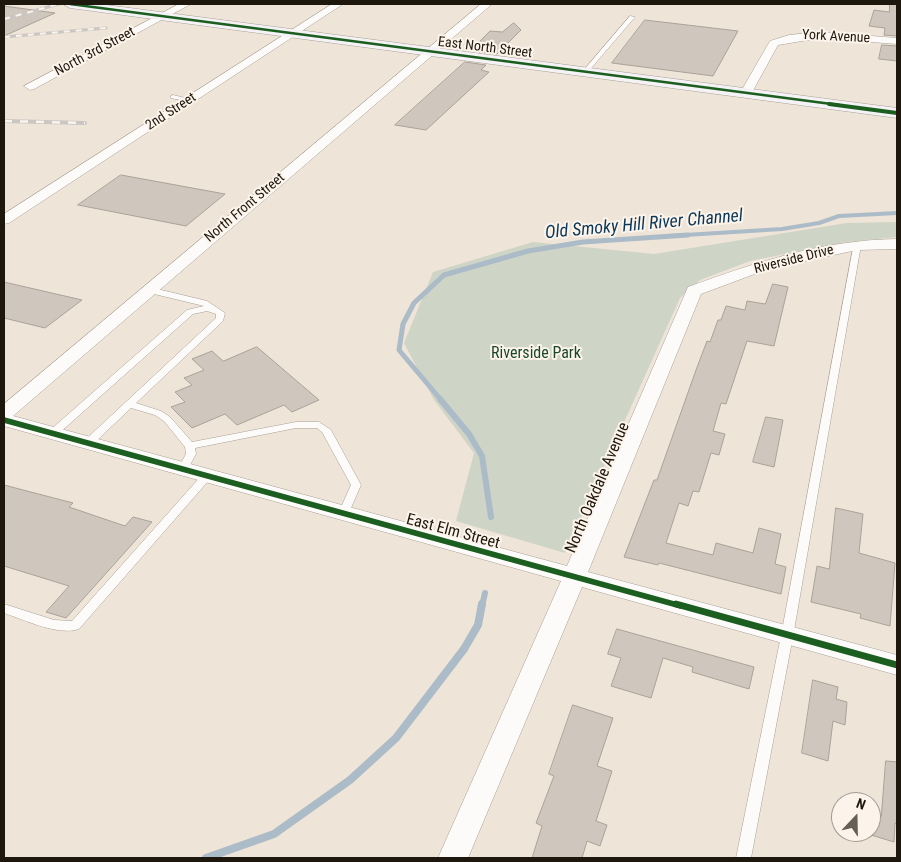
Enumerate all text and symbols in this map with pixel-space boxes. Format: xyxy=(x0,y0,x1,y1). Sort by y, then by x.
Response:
street label: North 3rd Street xyxy=(52,24,138,80)
street label: York Avenue xyxy=(802,27,870,47)
street label: East North Street xyxy=(437,34,533,62)
street label: 2nd Street xyxy=(143,90,199,134)
street label: North Front Street xyxy=(202,170,288,246)
water label: Old Smoky Hill River Channel xyxy=(544,206,744,244)
street label: Riverside Drive xyxy=(752,242,836,278)
park label: Riverside Park xyxy=(491,344,581,364)
street label: North Oakdale Avenue xyxy=(562,420,634,556)
street label: East Elm Street xyxy=(404,510,502,554)
north arrow xyxy=(831,792,881,842)
text: N xyxy=(854,795,868,813)

